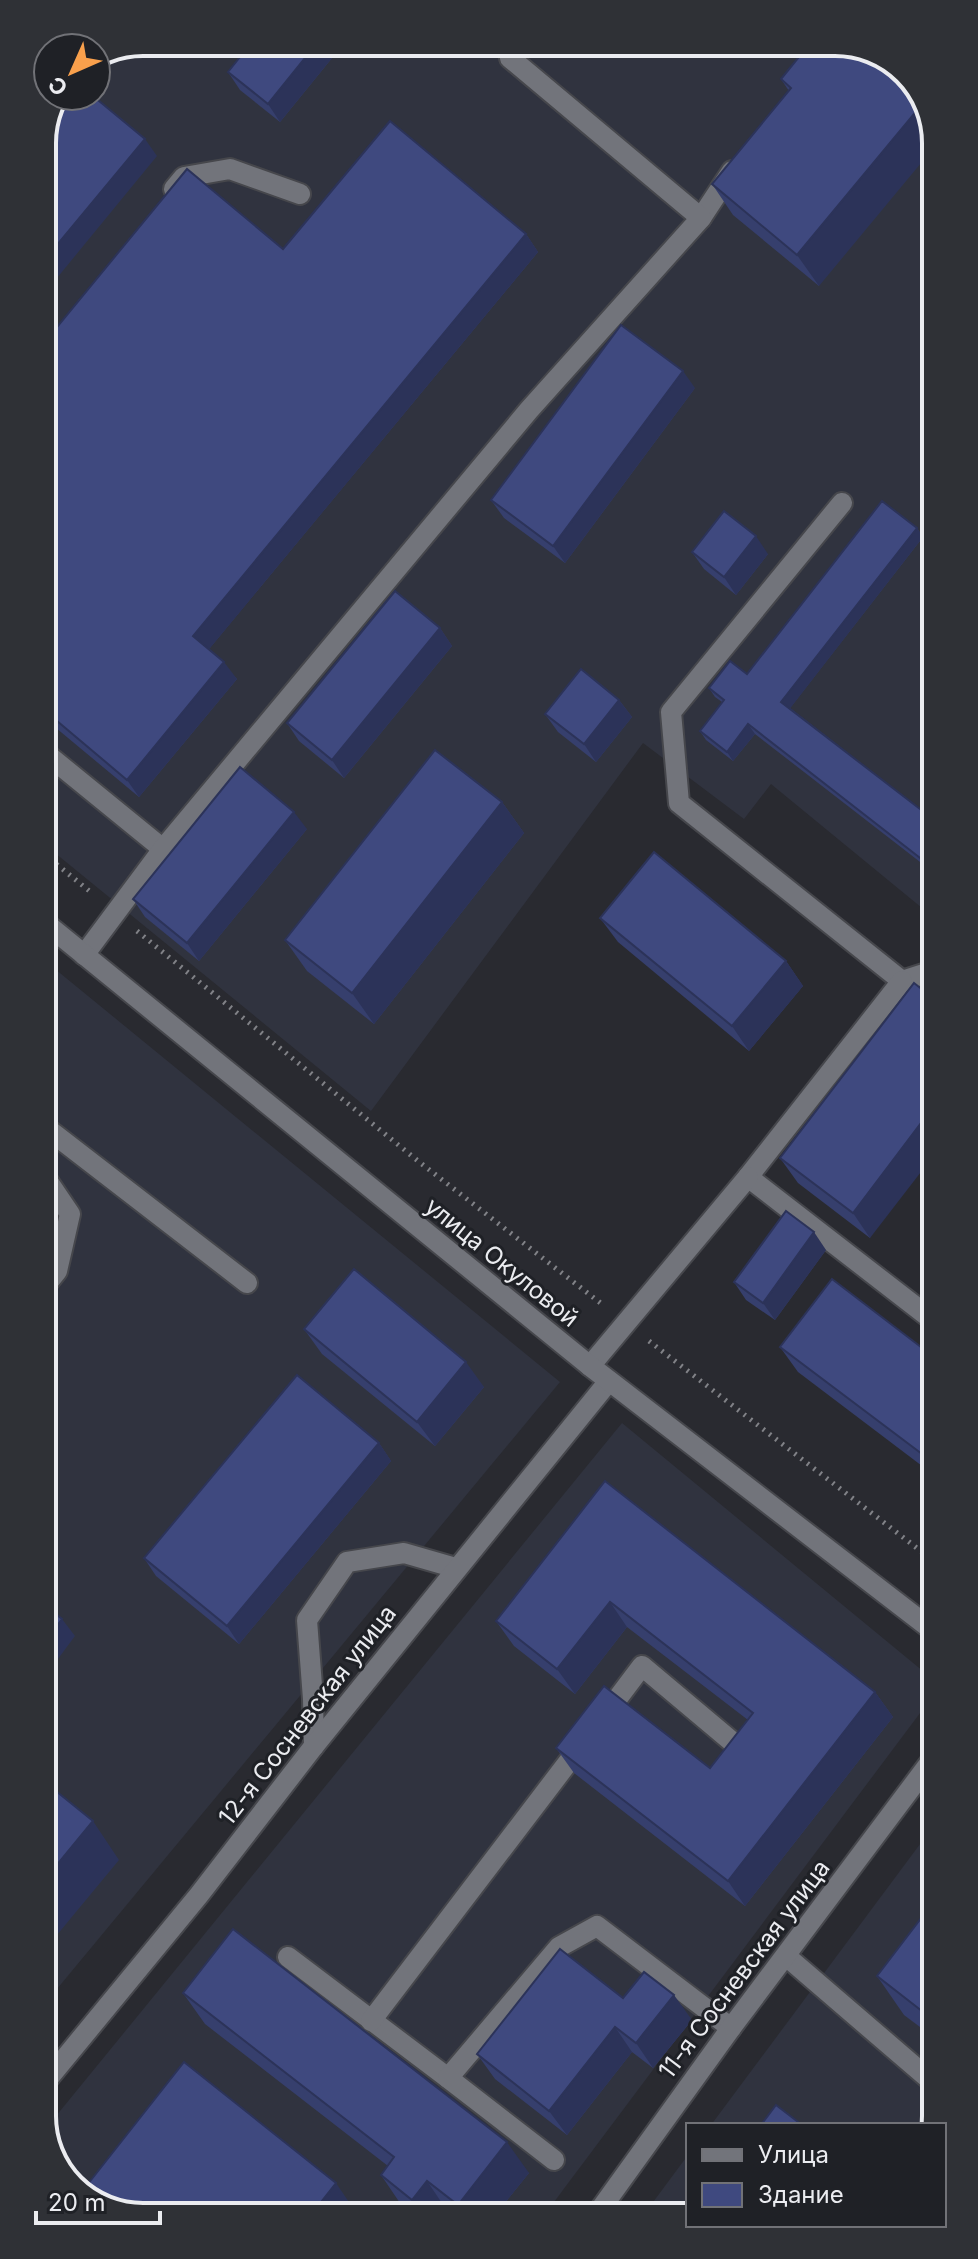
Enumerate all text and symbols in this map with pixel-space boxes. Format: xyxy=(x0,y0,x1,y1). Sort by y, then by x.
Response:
north arrow xyxy=(32,32,112,112)
text: С xyxy=(43,71,73,101)
street label: улица Окуловой xyxy=(419,1191,585,1333)
street label: 12-я Сосневская улица xyxy=(212,1599,402,1831)
street label: 11-я Сосневская улица xyxy=(652,1854,836,2084)
legend xyxy=(686,2123,946,2227)
text: Улица xyxy=(758,2140,829,2169)
scale bar xyxy=(36,2175,160,2225)
text: Здание xyxy=(758,2180,844,2209)
text: 20 m xyxy=(48,2188,106,2217)

